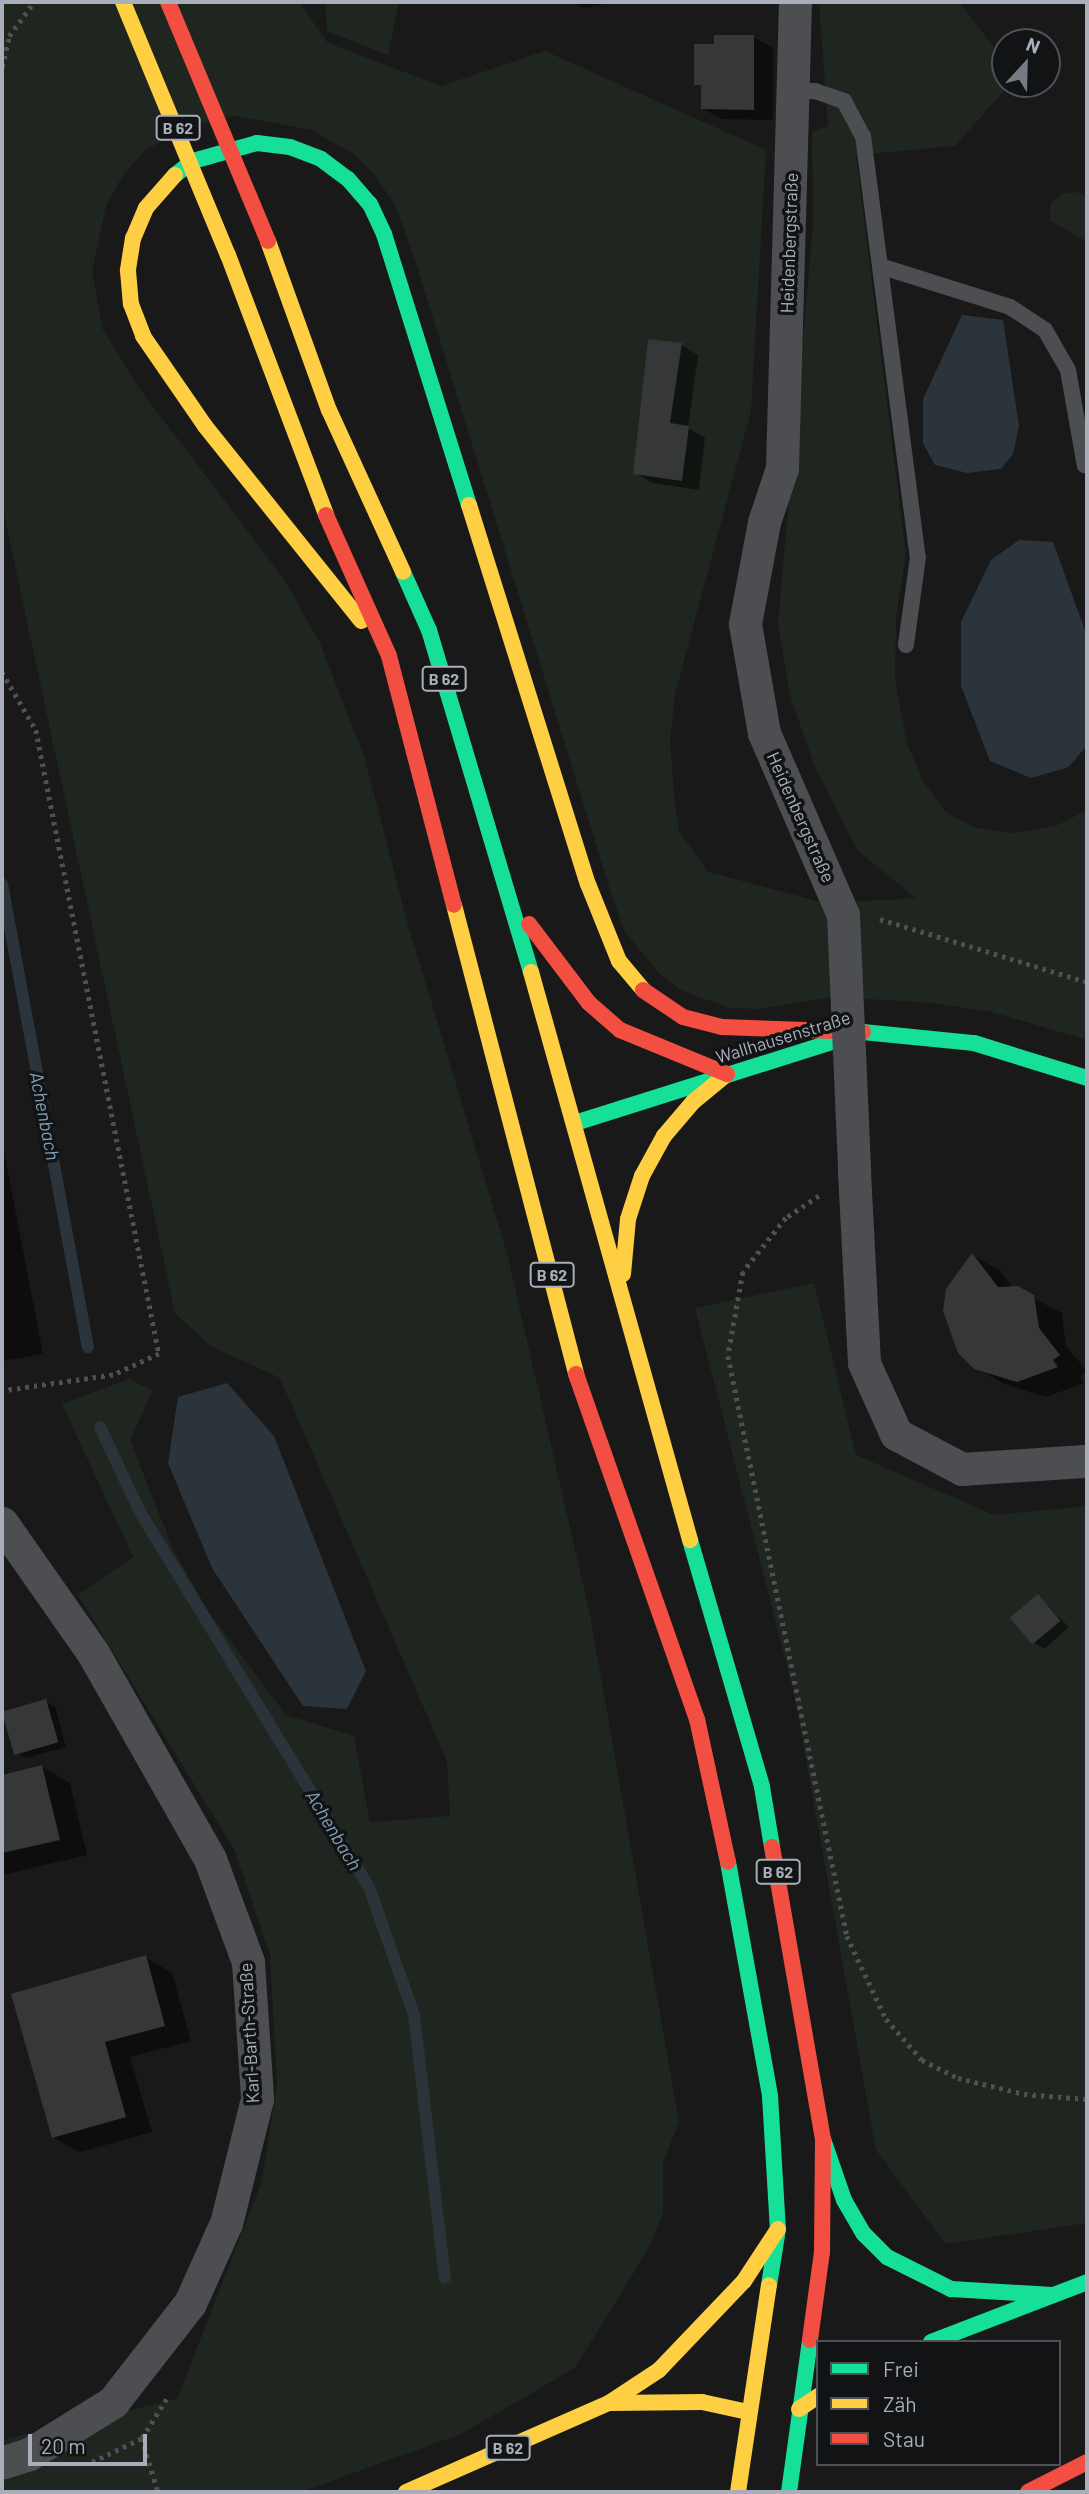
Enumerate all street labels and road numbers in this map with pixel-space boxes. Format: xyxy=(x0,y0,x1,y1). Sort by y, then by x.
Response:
road number: B 62 xyxy=(155,116,201,140)
street label: Heidenbergstraße xyxy=(776,172,802,314)
road number: B 62 xyxy=(421,666,467,692)
street label: Heidenbergstraße xyxy=(763,748,839,886)
street label: Wallhausenstraße xyxy=(713,1006,853,1068)
road number: B 62 xyxy=(529,1262,575,1288)
road number: B 62 xyxy=(755,1860,801,1884)
street label: Karl-Barth-Straße xyxy=(235,1962,263,2104)
road number: B 62 xyxy=(485,2436,531,2460)

